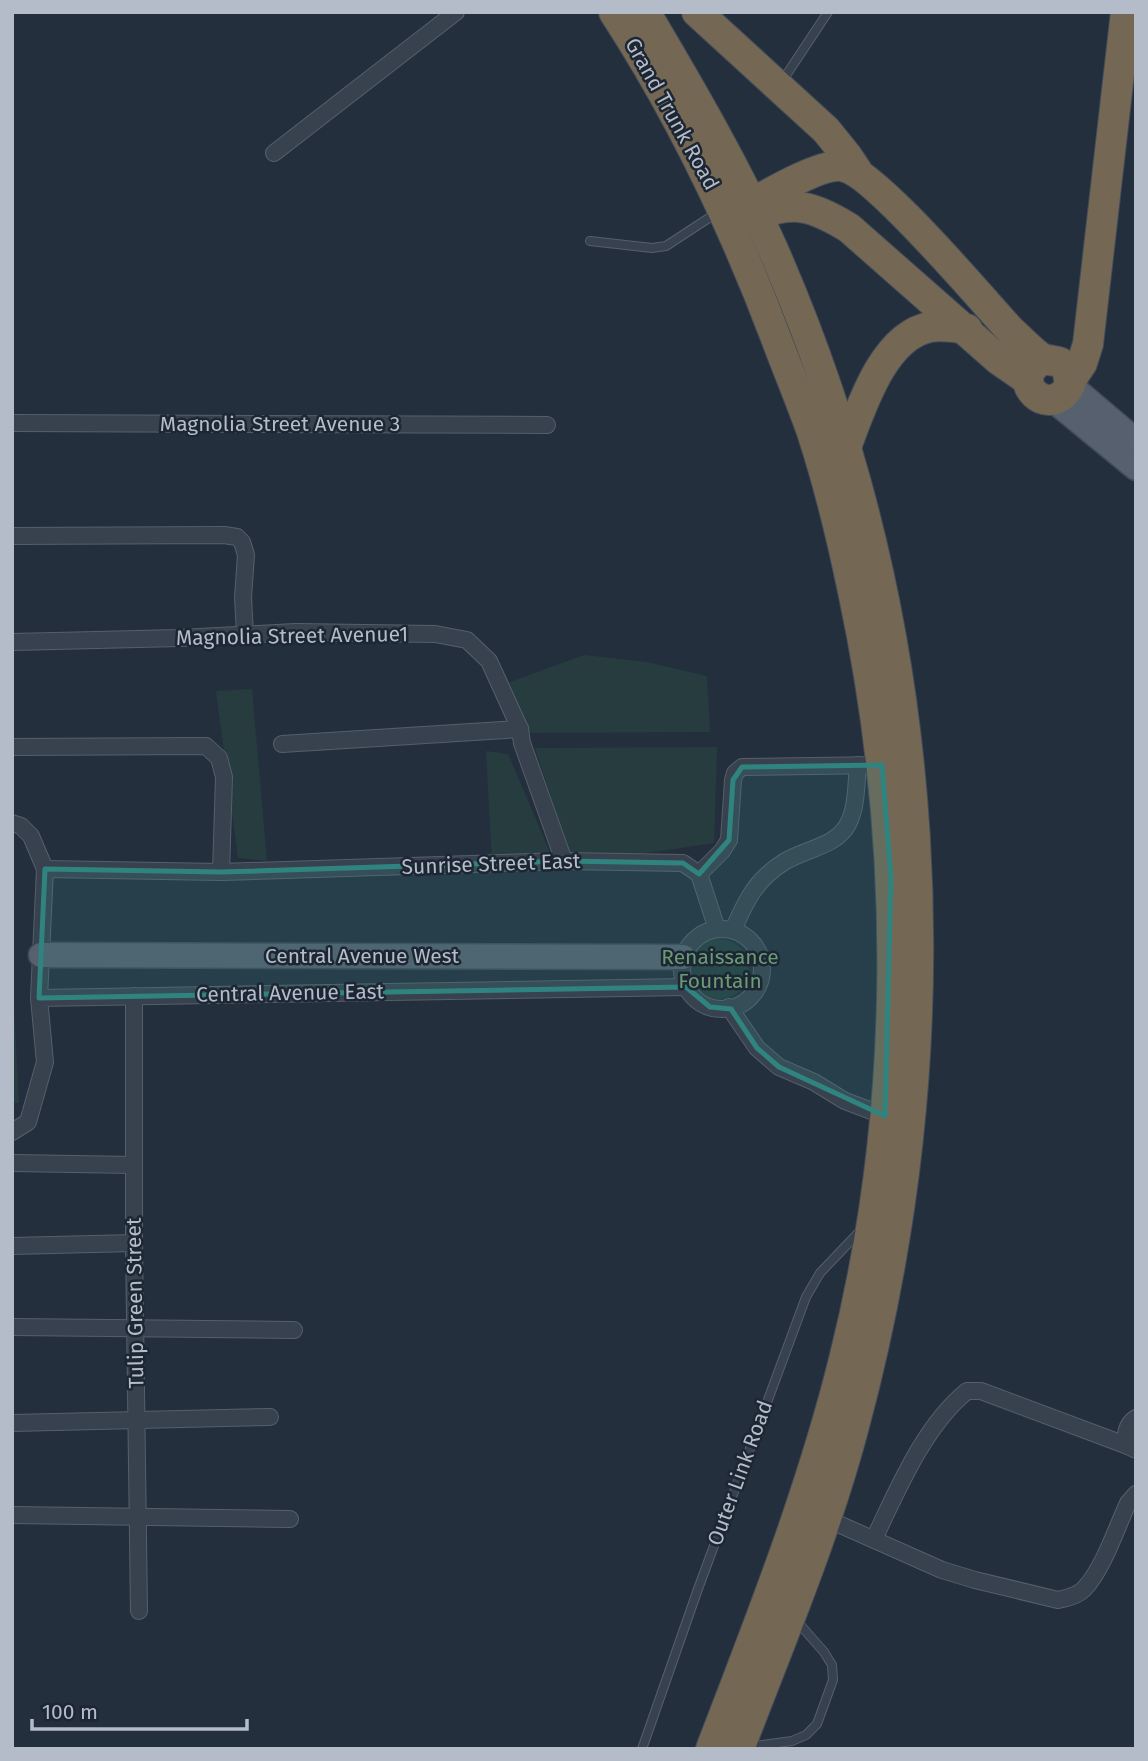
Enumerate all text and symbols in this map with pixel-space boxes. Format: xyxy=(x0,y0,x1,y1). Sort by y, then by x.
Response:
street label: Grand Trunk Road xyxy=(619,33,725,195)
street label: Magnolia Street Avenue 3 xyxy=(160,411,400,437)
street label: Magnolia Street Avenue1 xyxy=(176,621,408,651)
street label: Sunrise Street East xyxy=(401,848,581,880)
street label: Central Avenue West xyxy=(265,943,460,969)
park label: Renaissance Fountain xyxy=(661,944,779,994)
street label: Central Avenue East xyxy=(196,978,385,1008)
street label: Tulip Green Street xyxy=(121,1217,149,1389)
street label: Outer Link Road xyxy=(702,1397,778,1549)
scale bar xyxy=(32,1688,247,1732)
text: 100 m xyxy=(42,1699,98,1725)

